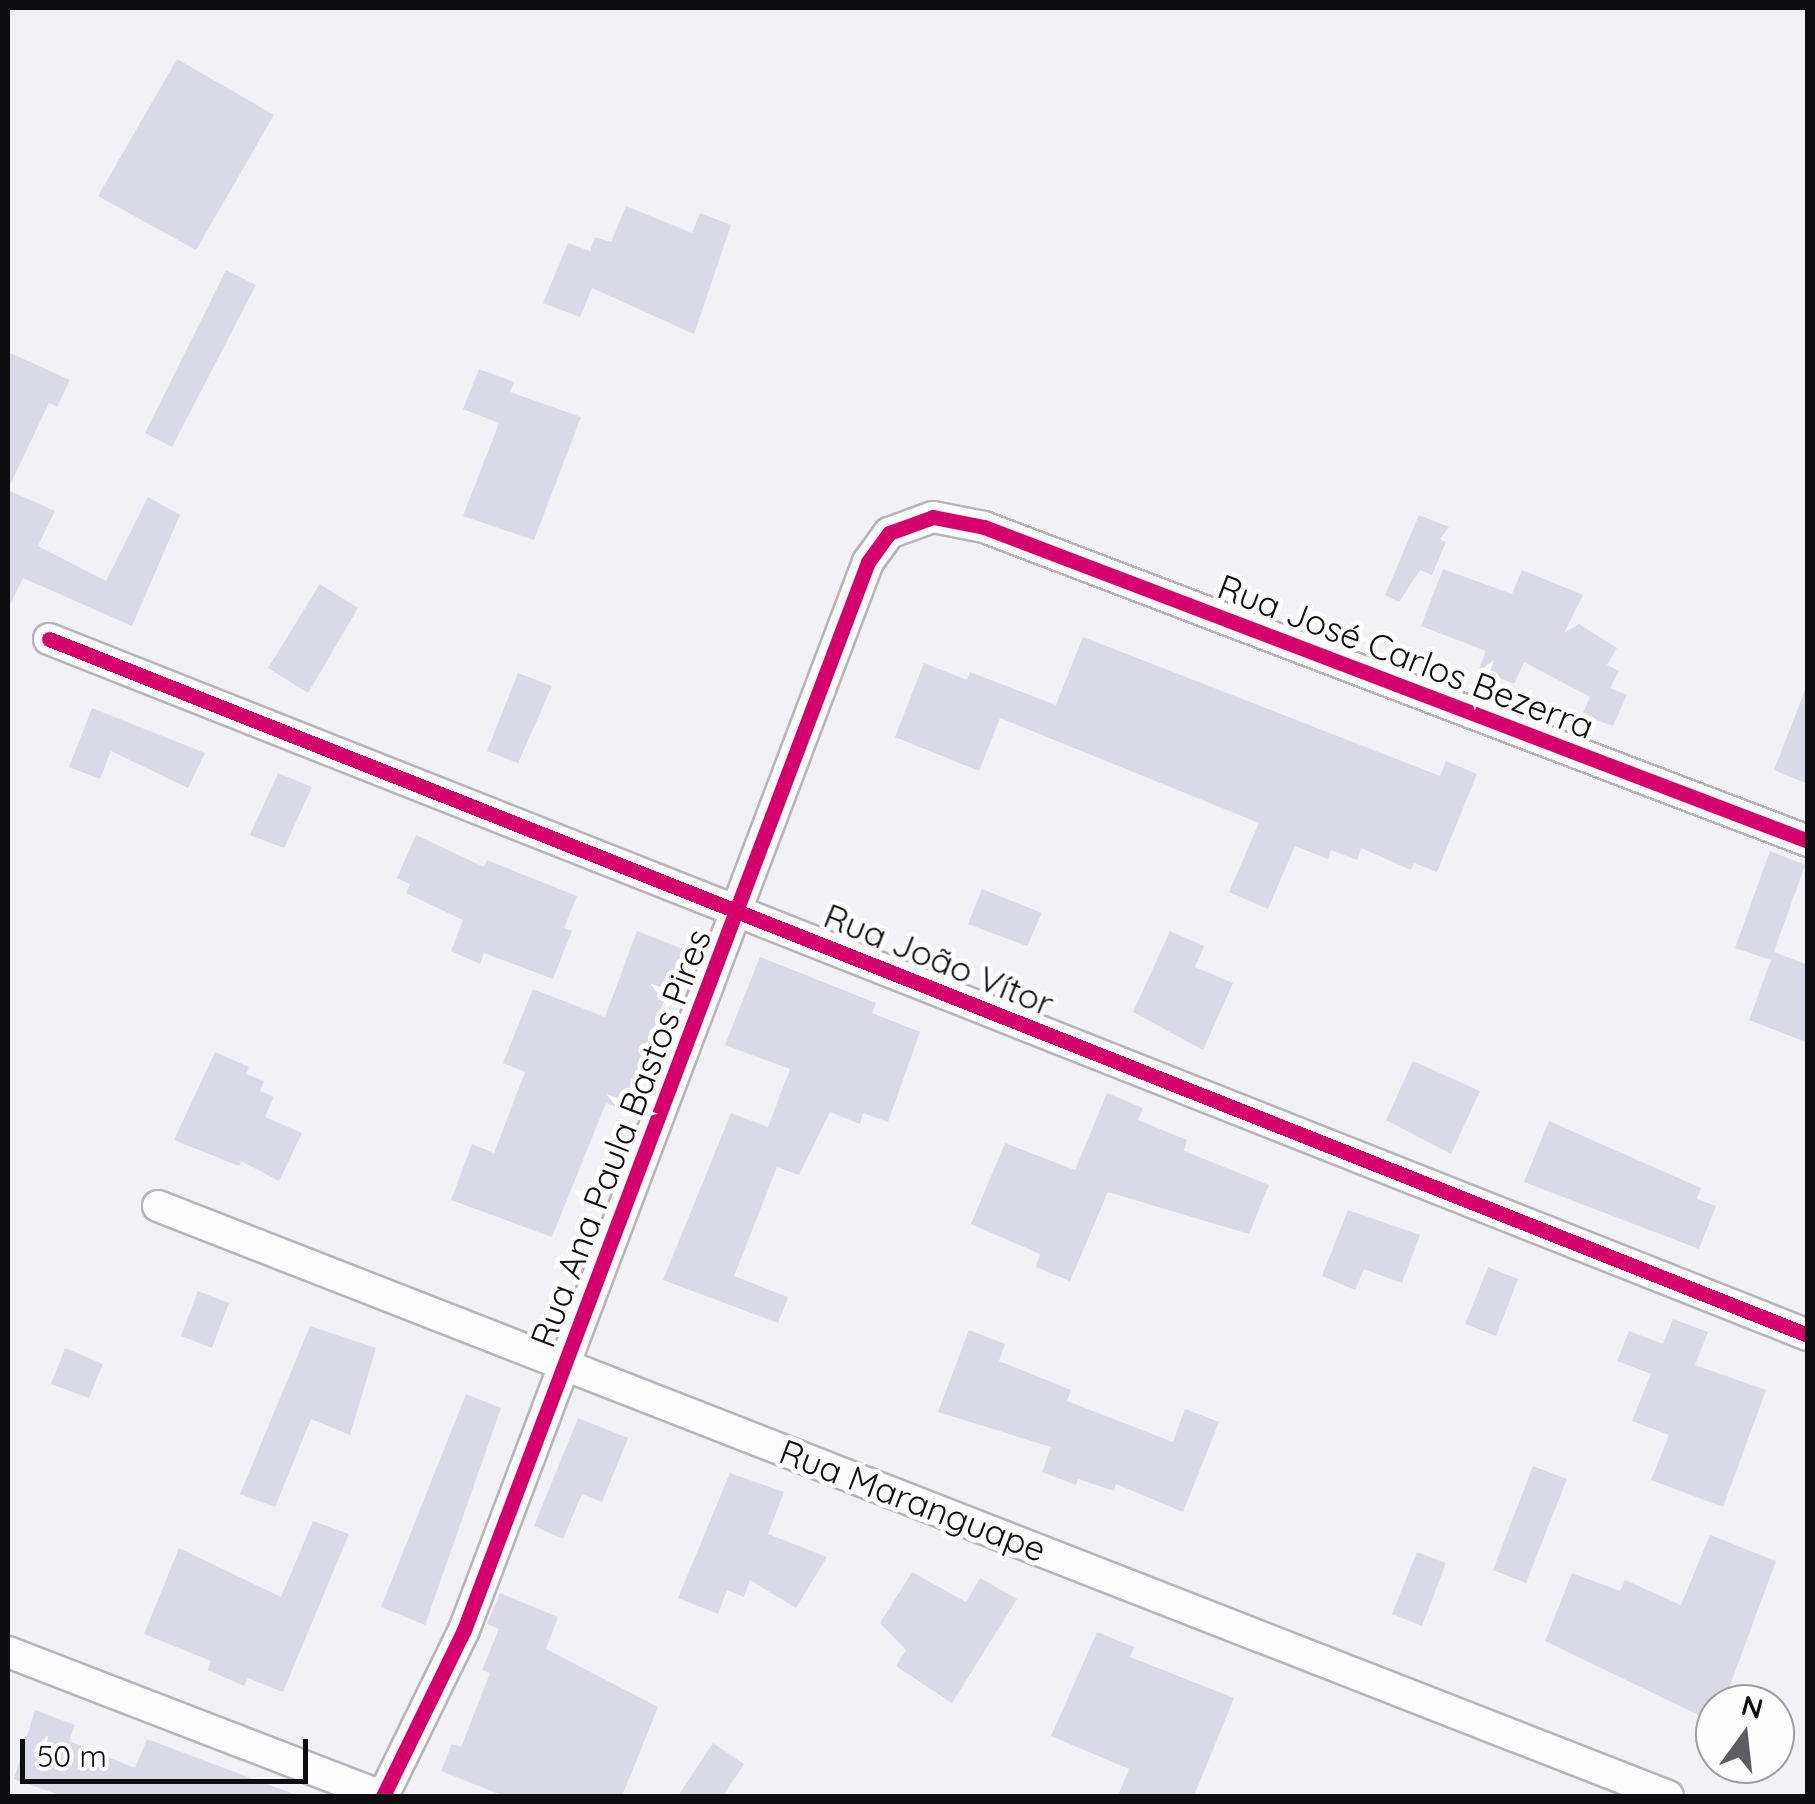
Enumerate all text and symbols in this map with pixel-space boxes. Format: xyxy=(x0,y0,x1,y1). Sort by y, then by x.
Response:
street label: Rua José Carlos Bezerra xyxy=(1212,565,1600,747)
street label: Rua João Vítor xyxy=(818,894,1060,1024)
street label: Rua Ana Paula Bastos Pires xyxy=(521,923,719,1353)
street label: Rua Maranguape xyxy=(774,1430,1052,1570)
north arrow xyxy=(1695,1684,1795,1784)
text: N xyxy=(1738,1687,1767,1726)
scale bar xyxy=(25,1719,312,1781)
text: 50 m xyxy=(37,1737,107,1775)

